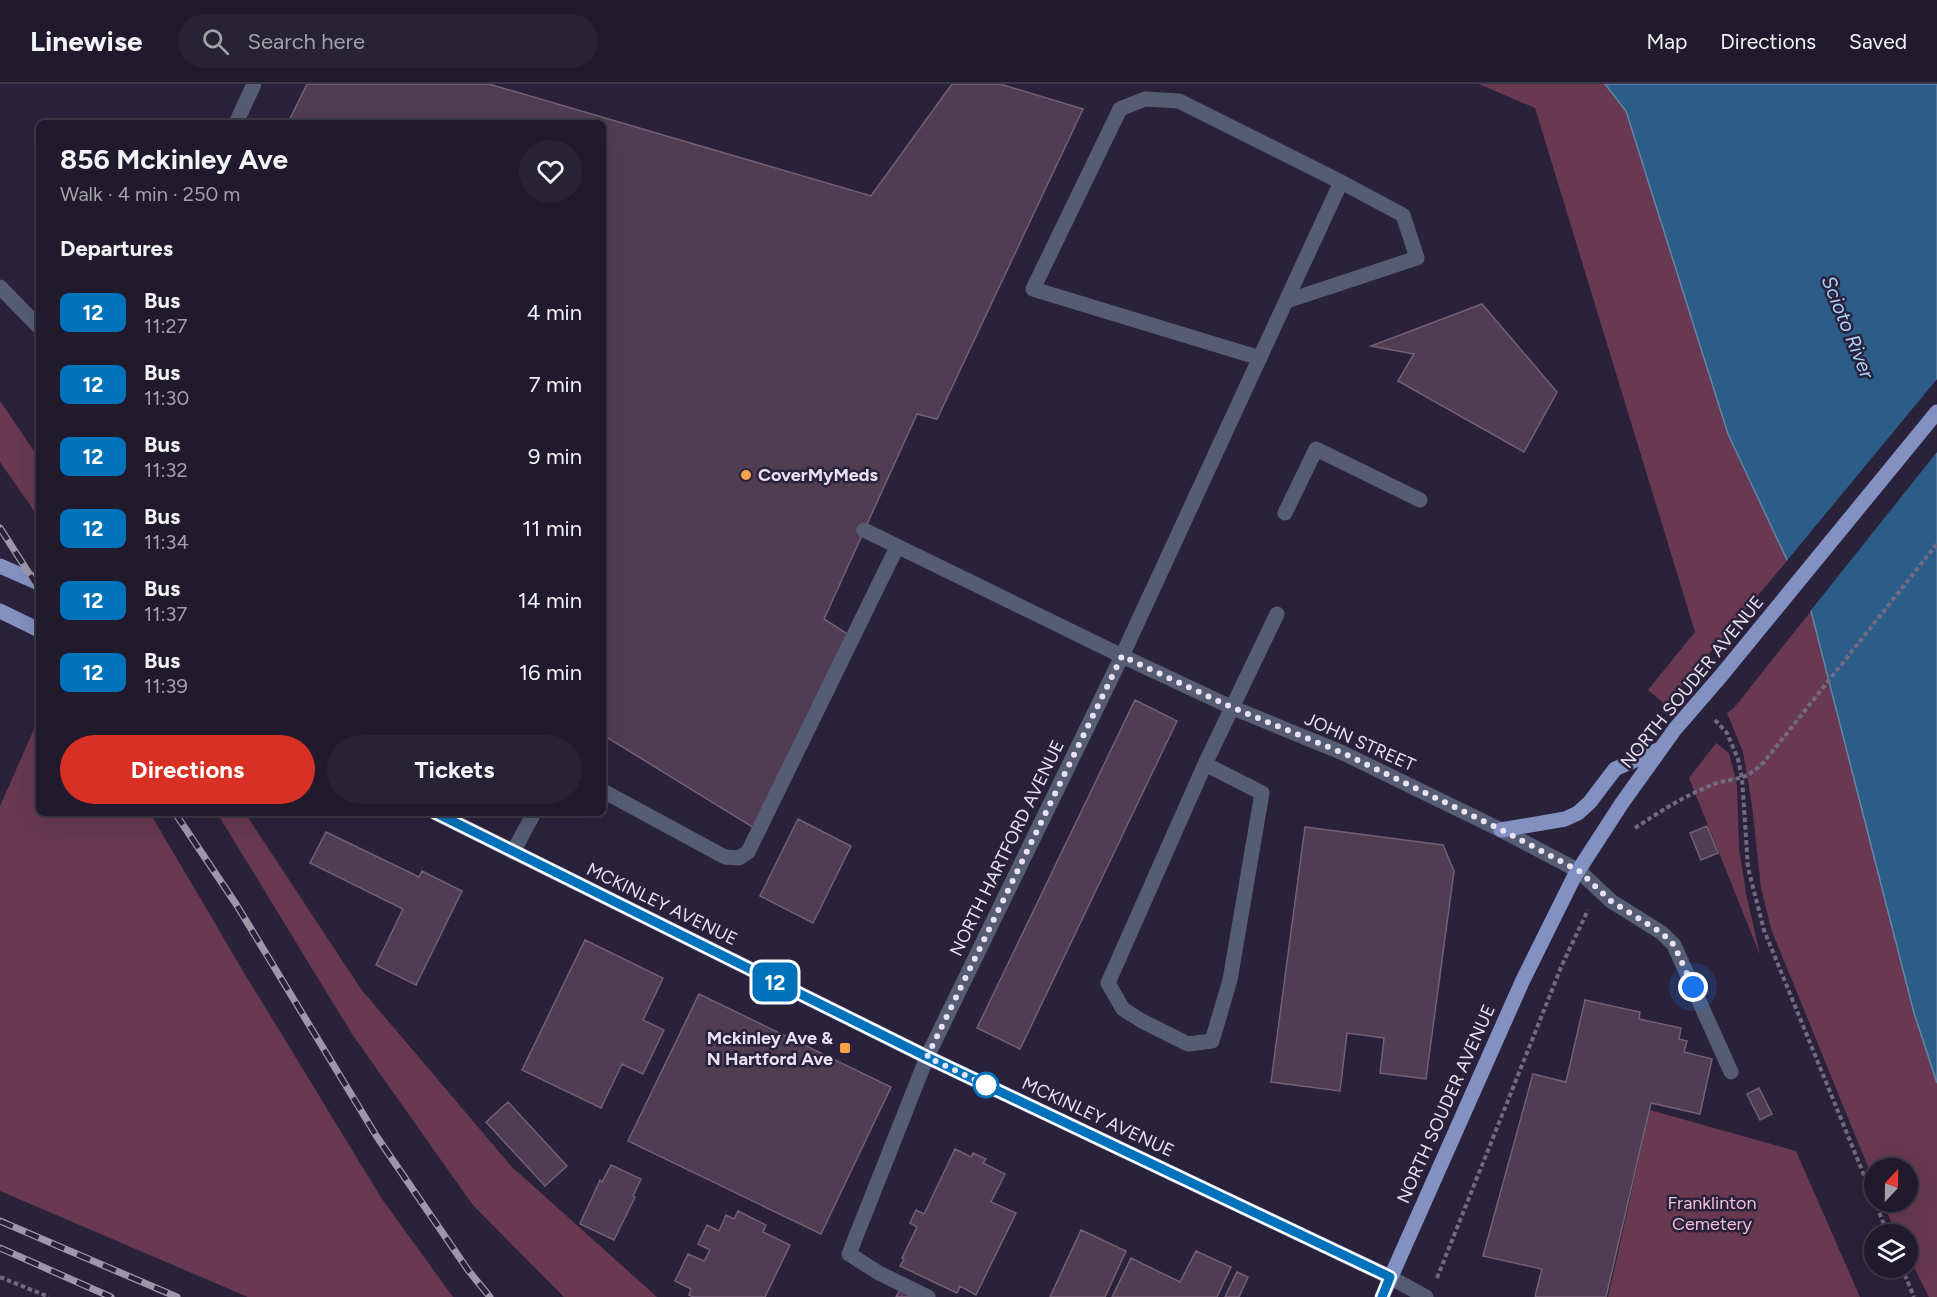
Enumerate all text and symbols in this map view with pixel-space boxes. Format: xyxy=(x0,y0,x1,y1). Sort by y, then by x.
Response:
search box xyxy=(178,14,598,68)
text: Linewise xyxy=(30,24,142,58)
icon: search xyxy=(199,25,232,58)
text: Search here xyxy=(247,28,365,55)
text: Map xyxy=(1646,29,1687,54)
text: Directions xyxy=(1720,29,1816,54)
text: Saved xyxy=(1849,29,1907,54)
button: heart xyxy=(519,140,582,203)
text: 856 Mckinley Ave xyxy=(60,142,288,176)
text: Walk · 4 min · 250 m xyxy=(60,182,240,206)
text: Departures xyxy=(60,235,173,262)
water label: Scioto River xyxy=(1816,272,1880,383)
text: Bus xyxy=(144,287,180,314)
text: 4 min xyxy=(527,299,582,326)
text: 12 xyxy=(82,300,104,325)
text: 11:27 xyxy=(144,314,188,338)
text: Bus xyxy=(144,359,180,386)
text: 7 min xyxy=(529,371,582,398)
text: 12 xyxy=(82,372,104,397)
text: 11:30 xyxy=(144,386,189,410)
text: Bus xyxy=(144,431,180,458)
text: 9 min xyxy=(528,443,582,470)
text: 12 xyxy=(82,444,104,469)
text: 11:32 xyxy=(144,458,188,482)
place label: CoverMyMeds xyxy=(758,464,879,486)
marker: CoverMyMeds xyxy=(739,468,753,482)
text: Bus xyxy=(144,503,180,530)
text: 11 min xyxy=(522,515,582,542)
text: 12 xyxy=(82,516,104,541)
text: 11:34 xyxy=(144,530,189,554)
text: Bus xyxy=(144,575,180,602)
text: 14 min xyxy=(518,587,582,614)
text: 12 xyxy=(82,588,104,613)
street label: NORTH SOUDER AVENUE xyxy=(1616,591,1768,773)
text: 11:37 xyxy=(144,602,187,626)
text: Bus xyxy=(144,647,180,674)
text: 16 min xyxy=(519,659,582,686)
text: 12 xyxy=(82,660,104,685)
text: 11:39 xyxy=(144,674,188,698)
street label: JOHN STREET xyxy=(1301,708,1419,776)
button: Directions xyxy=(60,735,315,804)
button: Tickets xyxy=(327,735,582,804)
street label: NORTH HARTFORD AVENUE xyxy=(945,736,1069,960)
street label: MCKINLEY AVENUE xyxy=(583,858,741,950)
line badge: 12 xyxy=(748,962,802,1002)
text: 12 xyxy=(764,970,786,995)
your location xyxy=(1678,972,1708,1002)
street label: NORTH SOUDER AVENUE xyxy=(1392,1001,1500,1207)
place label: Mckinley Ave & N Hartford Ave xyxy=(707,1027,833,1070)
marker: Mckinley Ave & N Hartford Ave xyxy=(838,1041,852,1055)
unlabelled marker xyxy=(973,1072,999,1098)
street label: MCKINLEY AVENUE xyxy=(1018,1072,1178,1162)
north arrow xyxy=(1864,1158,1918,1212)
map controls xyxy=(1864,1158,1918,1278)
park label: Franklinton Cemetery xyxy=(1667,1192,1757,1235)
button: layers xyxy=(1864,1224,1918,1278)

